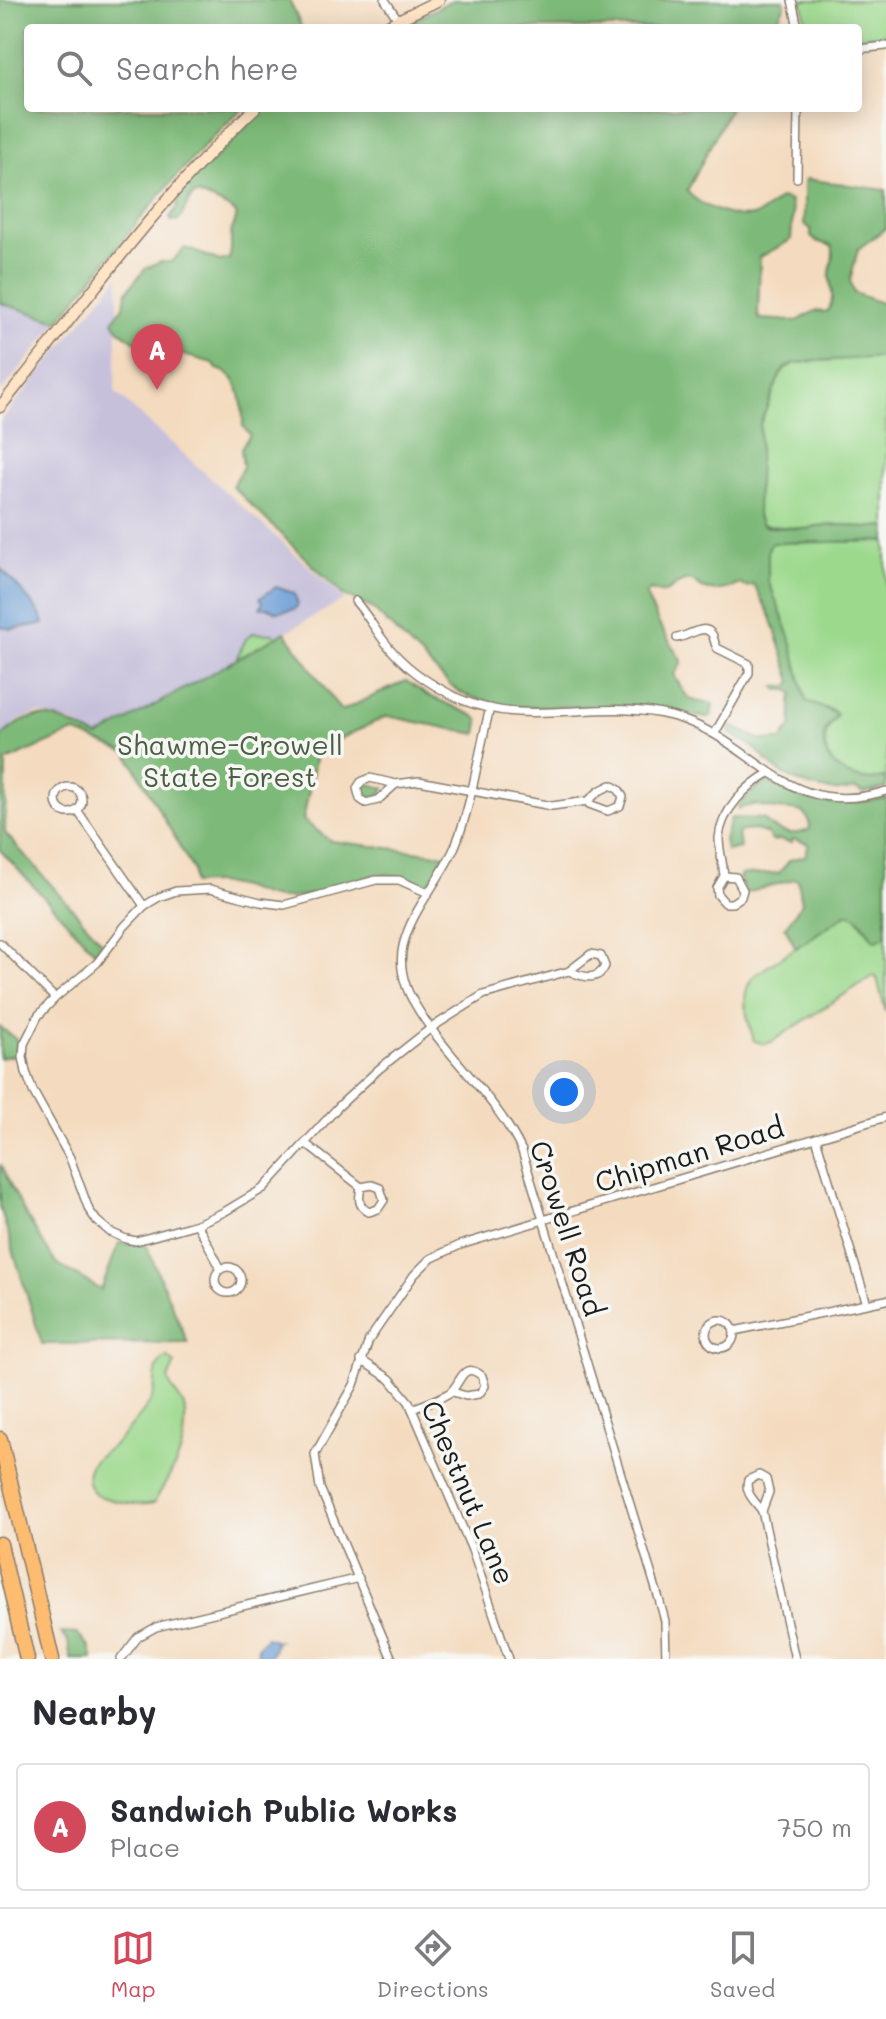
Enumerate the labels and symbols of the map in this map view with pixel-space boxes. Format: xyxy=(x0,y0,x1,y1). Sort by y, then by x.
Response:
pin: A xyxy=(131,324,183,390)
park label: Shawme-Crowell State Forest xyxy=(117,726,343,794)
your location xyxy=(544,1072,584,1112)
street label: Chipman Road xyxy=(590,1108,788,1200)
street label: Crowell Road xyxy=(523,1136,613,1320)
street label: Chestnut Lane xyxy=(414,1395,524,1589)

